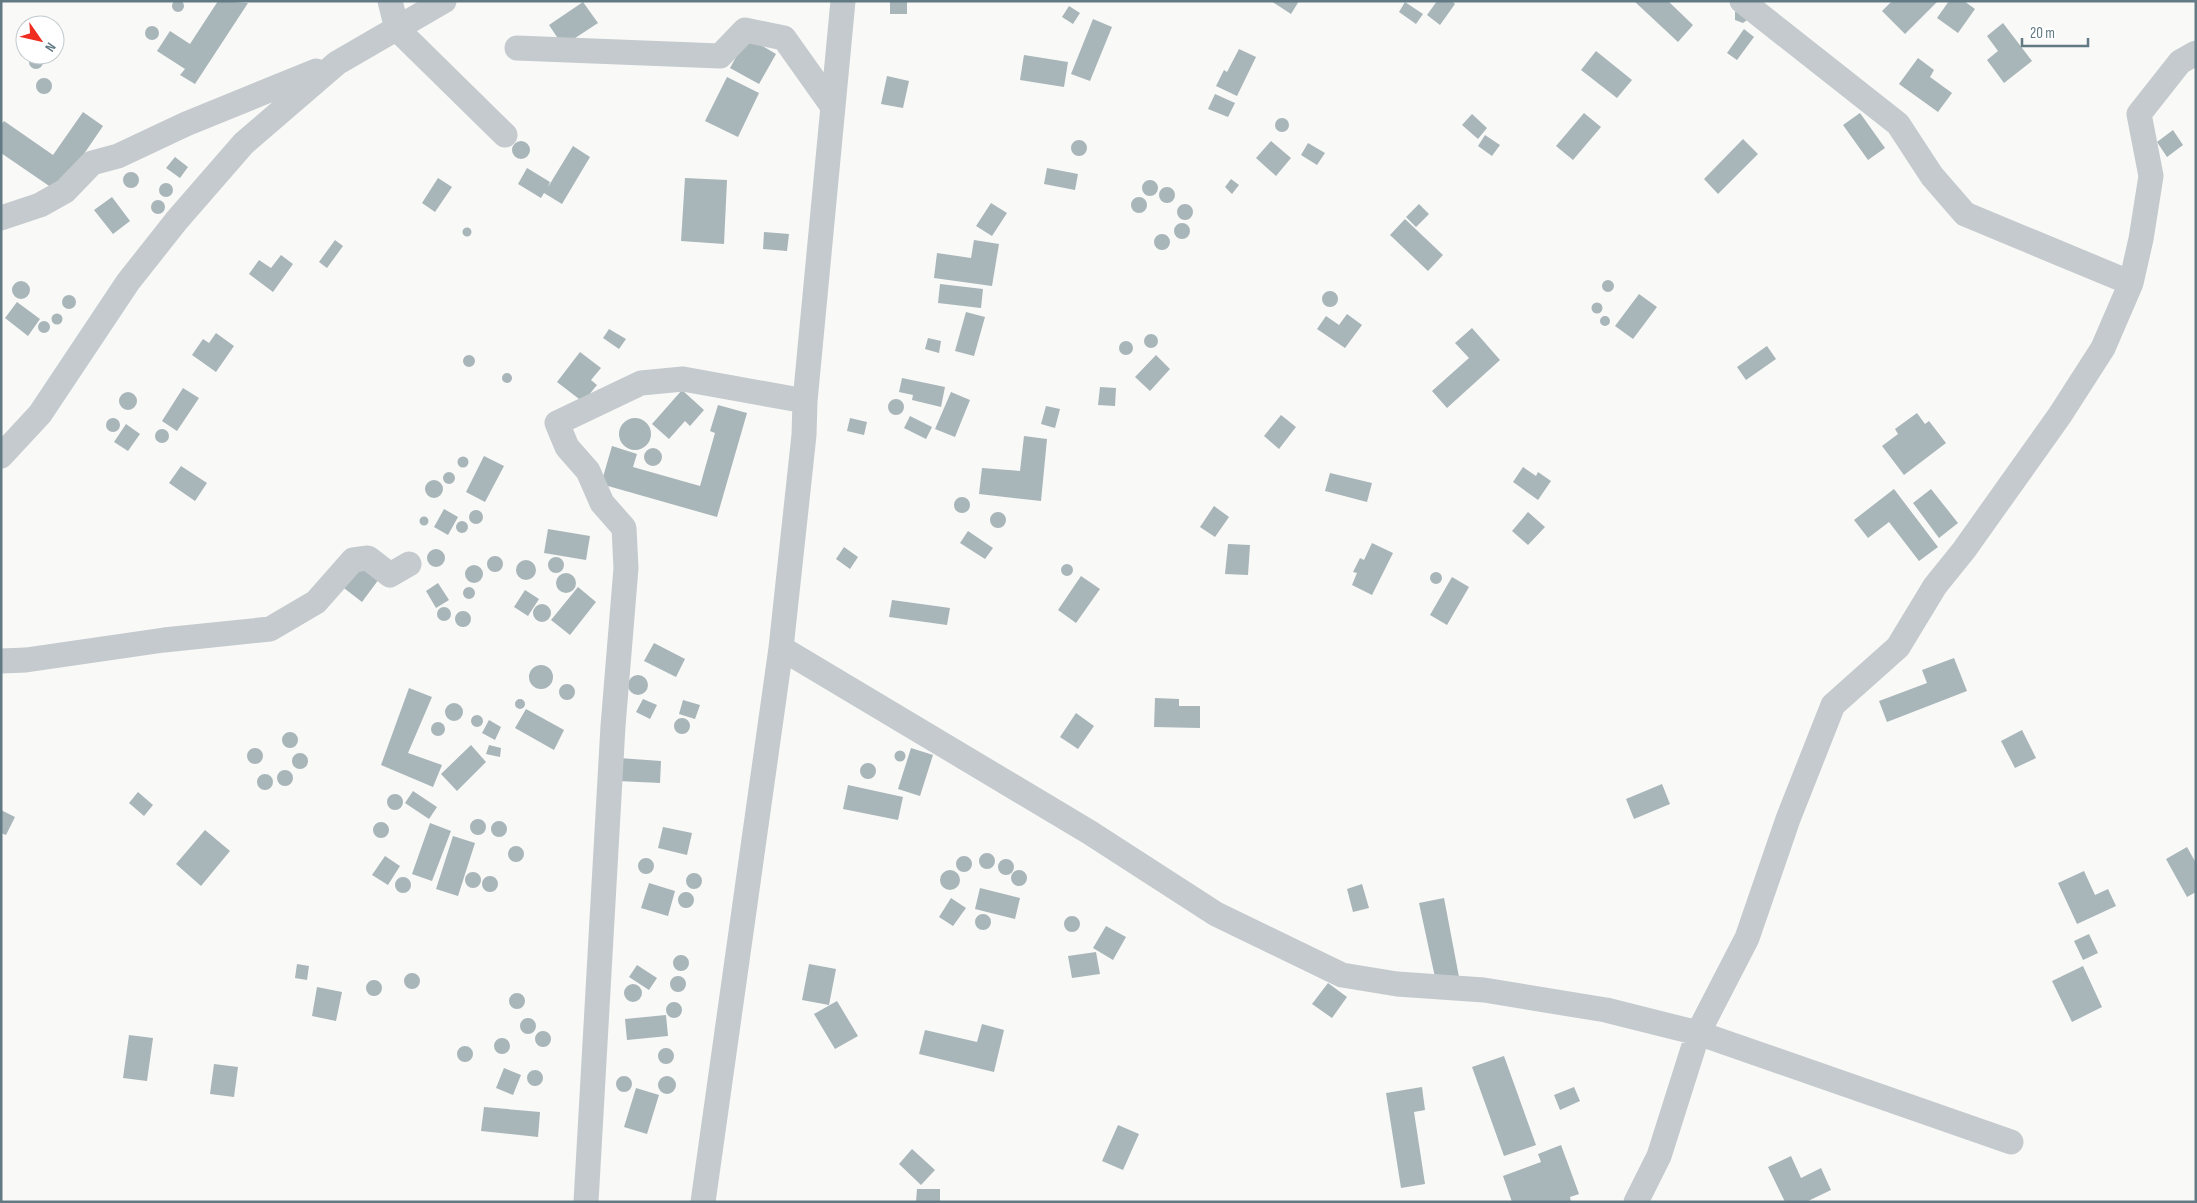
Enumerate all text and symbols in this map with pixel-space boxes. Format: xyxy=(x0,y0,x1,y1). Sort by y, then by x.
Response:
north arrow xyxy=(15,15,65,65)
scale bar xyxy=(2022,15,2088,47)
text: 20 m xyxy=(2030,24,2055,43)
text: N xyxy=(41,39,60,55)

